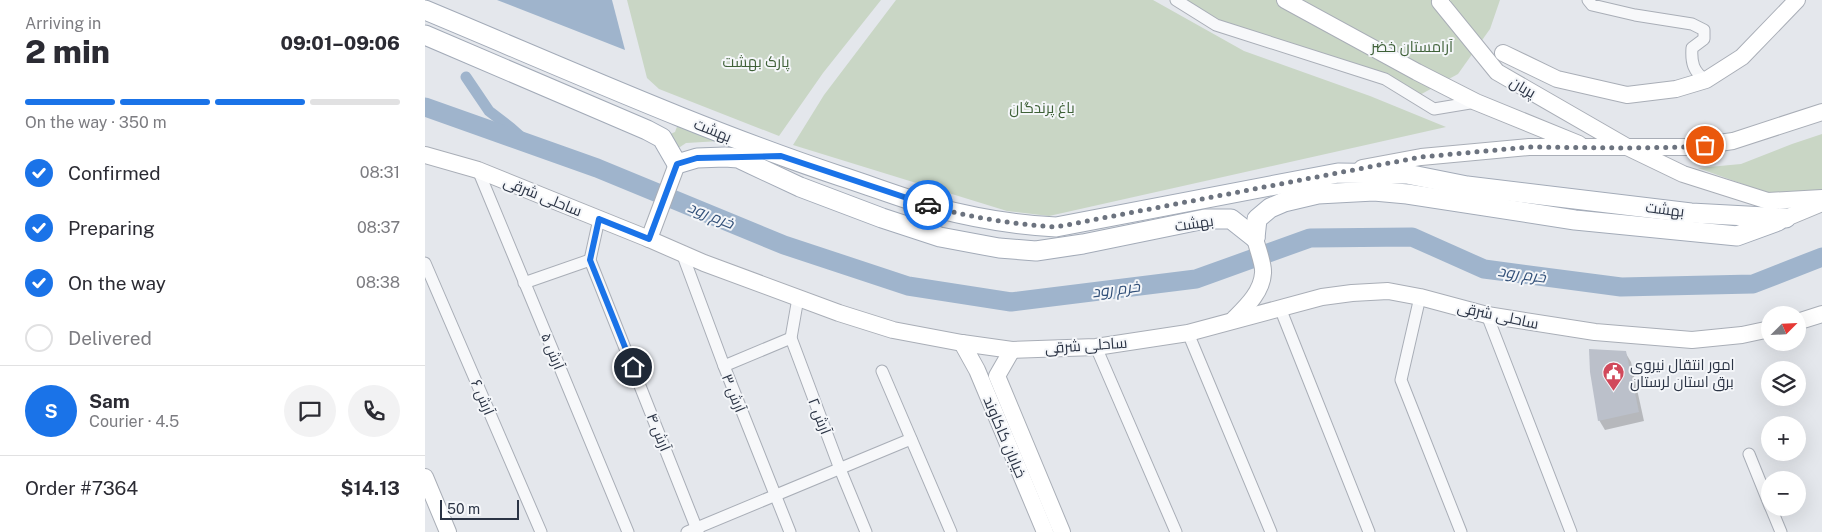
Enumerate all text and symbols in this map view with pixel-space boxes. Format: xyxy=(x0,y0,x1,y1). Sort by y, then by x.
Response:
text: Arriving in xyxy=(25,14,101,33)
text: 09:01–09:06 xyxy=(281,32,400,54)
text: 2 min xyxy=(25,33,110,70)
park label: آرامستان خضر xyxy=(1370,38,1453,57)
park label: پارک بهشت xyxy=(723,53,789,72)
street label: پریان xyxy=(1506,73,1539,103)
park label: باغ پرندگان xyxy=(1009,99,1075,119)
text: On the way · 350 m xyxy=(25,113,167,132)
street label: بهشت xyxy=(691,115,734,147)
pin xyxy=(1684,124,1726,166)
icon: bag xyxy=(1691,131,1719,159)
icon: check xyxy=(25,159,53,187)
text: Confirmed xyxy=(68,162,161,184)
text: 08:31 xyxy=(360,163,400,182)
street label: ساحلی شرقی xyxy=(501,173,585,221)
courier xyxy=(903,180,953,230)
icon: car xyxy=(914,191,942,219)
water label: خرم رود xyxy=(684,197,738,235)
street label: بهشت xyxy=(1644,198,1685,222)
street label: بهشت xyxy=(1173,212,1215,236)
icon: check xyxy=(25,214,53,242)
text: Preparing xyxy=(68,217,155,239)
text: 08:37 xyxy=(357,218,400,237)
water label: خرم رود xyxy=(1497,261,1548,289)
icon: check xyxy=(25,269,53,297)
text: On the way xyxy=(68,272,166,294)
text: 08:38 xyxy=(356,273,400,292)
water label: خرم رود xyxy=(1091,276,1142,303)
street label: ساحلی شرقی xyxy=(1455,298,1540,334)
north arrow xyxy=(1761,306,1806,351)
map controls xyxy=(1761,306,1806,516)
text: Delivered xyxy=(68,327,152,349)
street label: آرش ۵ xyxy=(536,330,568,373)
street label: ساحلی شرقی xyxy=(1044,334,1128,358)
pin xyxy=(612,346,654,388)
icon: home xyxy=(619,353,647,381)
place label: امور انتقال نیروی برق استان لرستان xyxy=(1630,356,1735,392)
public building icon: امور انتقال نیروی برق استان لرستان xyxy=(1602,361,1626,392)
button: layers xyxy=(1761,361,1806,406)
street label: آرش ۳ xyxy=(717,371,749,415)
street label: آرش ۶ xyxy=(466,377,498,418)
button: chat xyxy=(284,385,336,437)
button: phone xyxy=(348,385,400,437)
text: Sam xyxy=(89,390,130,412)
street label: خیابان کاکاوند xyxy=(978,394,1030,481)
street label: آرش ۲ xyxy=(803,395,835,437)
text: S xyxy=(44,400,58,422)
street label: آرش ۴ xyxy=(642,410,674,454)
text: Courier · 4.5 xyxy=(89,412,179,431)
button: + xyxy=(1761,416,1806,461)
button: − xyxy=(1761,471,1806,516)
text: Order #7364 xyxy=(25,477,138,499)
text: $14.13 xyxy=(341,477,400,499)
scale bar xyxy=(440,497,519,520)
text: 50 m xyxy=(447,501,480,517)

